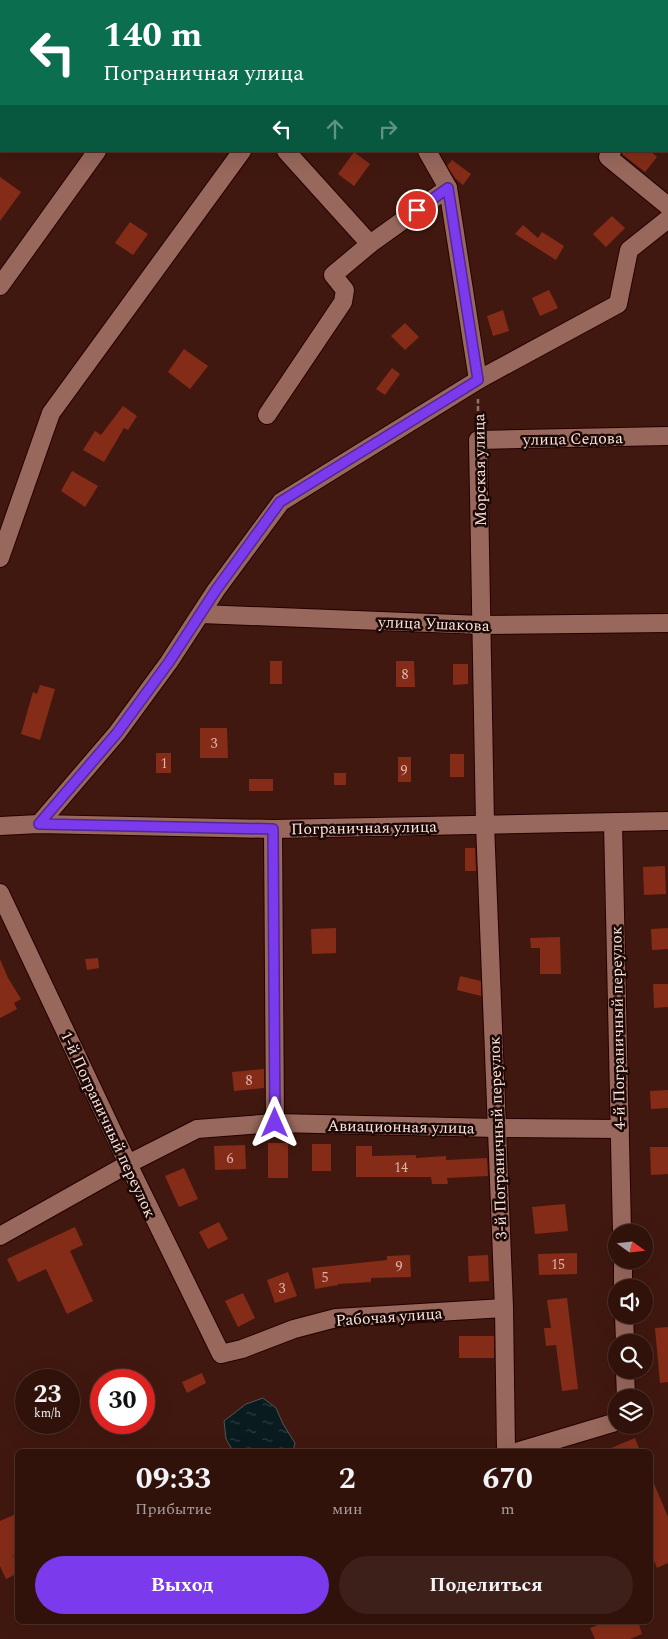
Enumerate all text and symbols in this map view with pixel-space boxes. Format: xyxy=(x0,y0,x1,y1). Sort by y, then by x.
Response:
text: 140 m xyxy=(103,9,202,62)
icon: left xyxy=(20,20,85,85)
text: Пограничная улица xyxy=(103,57,304,90)
icon: left xyxy=(268,115,296,143)
icon: ahead xyxy=(321,115,349,143)
icon: right xyxy=(374,115,402,143)
pin xyxy=(396,189,438,231)
icon: arrive xyxy=(403,196,431,224)
street label: Морская улица xyxy=(467,413,493,527)
street label: улица Седова xyxy=(522,426,623,452)
street label: улица Ушакова xyxy=(377,610,490,638)
house number: 8 xyxy=(402,664,409,685)
house number: 3 xyxy=(211,733,218,754)
house number: 1 xyxy=(161,753,168,774)
house number: 9 xyxy=(401,760,408,781)
street label: Пограничная улица xyxy=(291,815,437,841)
street label: 4-й Пограничный переулок xyxy=(604,926,632,1130)
street label: 1-й Пограничный переулок xyxy=(54,1027,162,1222)
street label: 3-й Пограничный переулок xyxy=(482,1036,514,1240)
house number: 8 xyxy=(246,1070,253,1091)
position arrow xyxy=(248,1096,300,1148)
street label: Авиационная улица xyxy=(327,1114,475,1140)
house number: 6 xyxy=(227,1148,234,1169)
house number: 14 xyxy=(394,1157,408,1178)
north arrow xyxy=(608,1224,652,1269)
map controls xyxy=(608,1224,653,1434)
house number: 15 xyxy=(551,1254,565,1275)
house number: 9 xyxy=(396,1256,403,1277)
house number: 5 xyxy=(322,1267,329,1288)
house number: 3 xyxy=(279,1278,286,1299)
button: sound xyxy=(608,1279,653,1324)
street label: Рабочая улица xyxy=(335,1301,444,1333)
button: search xyxy=(608,1334,653,1379)
speed limit sign: 30 xyxy=(90,1369,155,1434)
text: 23 xyxy=(33,1376,62,1414)
button: layers xyxy=(608,1389,653,1434)
text: km/h xyxy=(34,1404,61,1423)
text: 09:33 xyxy=(136,1456,211,1502)
text: 2 xyxy=(339,1456,356,1502)
text: 670 xyxy=(482,1456,533,1502)
text: Прибытие xyxy=(135,1497,212,1521)
text: мин xyxy=(332,1497,362,1521)
text: m xyxy=(501,1497,515,1521)
button: Выход xyxy=(35,1556,329,1614)
button: Поделиться xyxy=(339,1556,633,1614)

